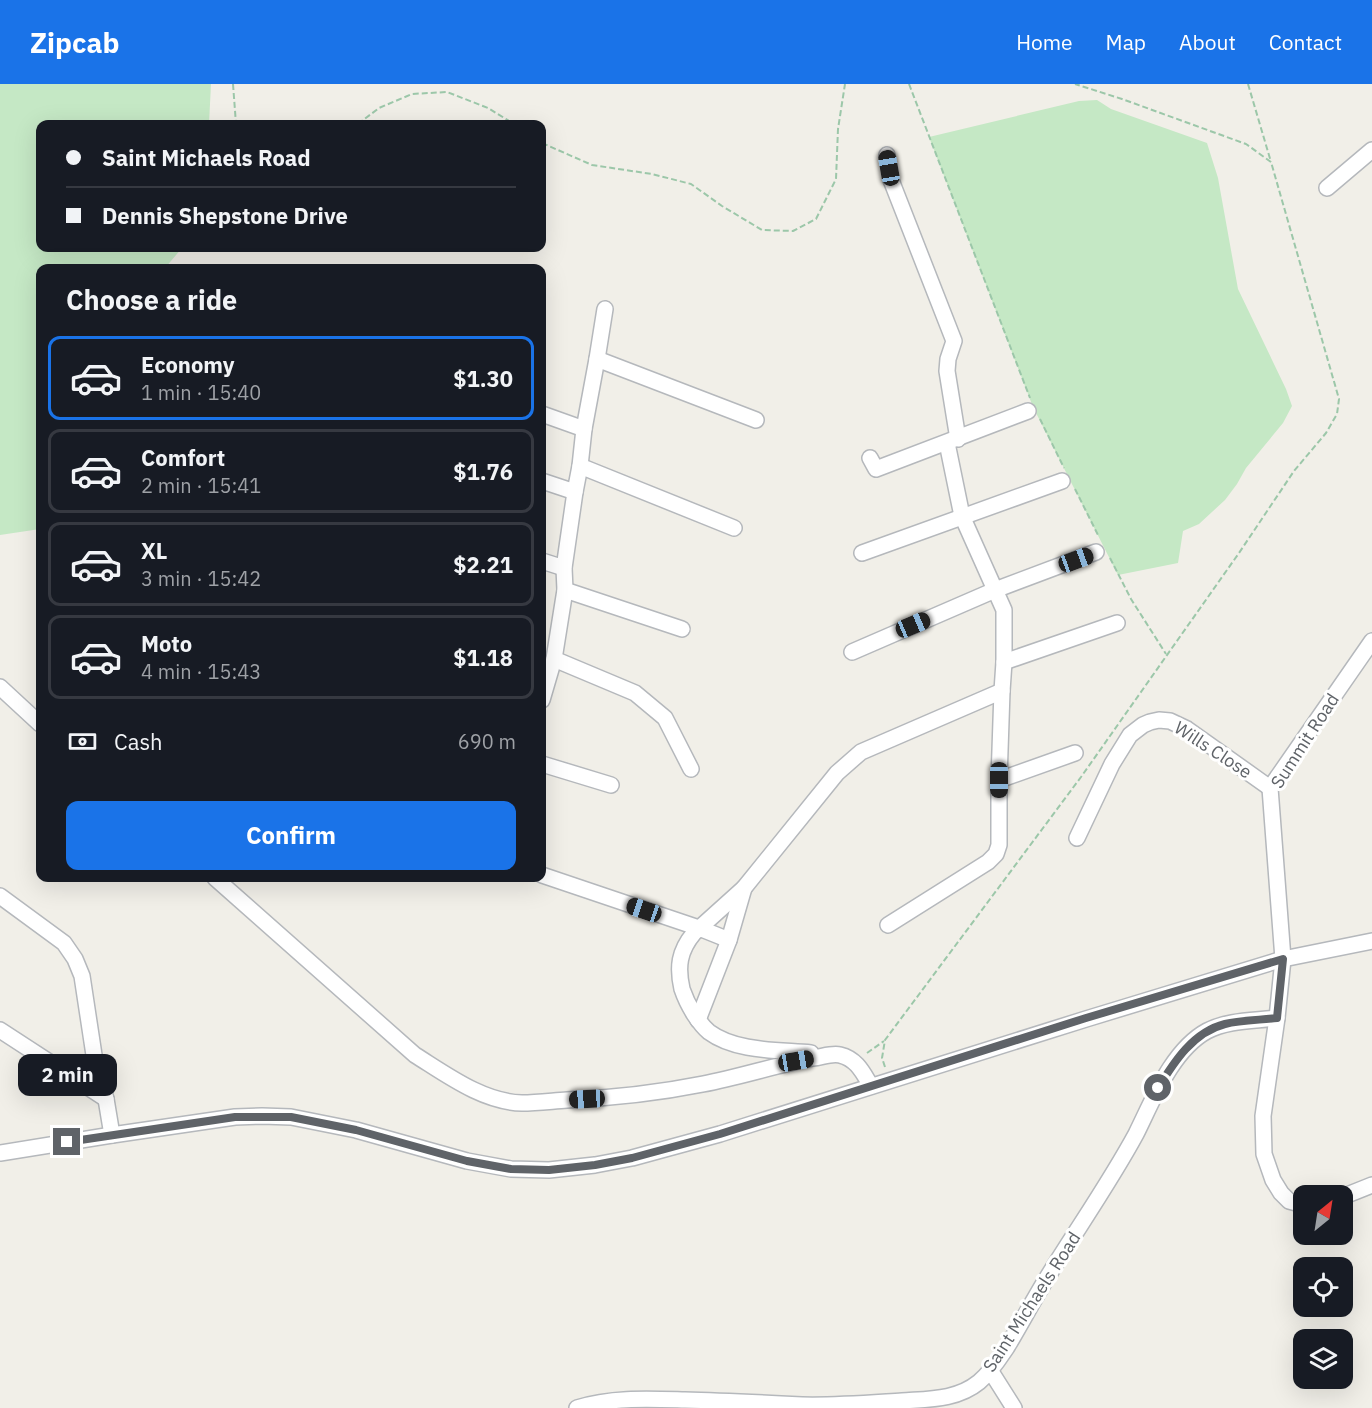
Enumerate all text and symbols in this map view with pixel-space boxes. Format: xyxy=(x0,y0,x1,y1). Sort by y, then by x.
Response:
text: Zipcab xyxy=(30,24,119,61)
text: Home xyxy=(1016,28,1073,56)
text: Map xyxy=(1106,28,1146,56)
text: About xyxy=(1179,28,1236,56)
text: Contact xyxy=(1269,28,1342,56)
text: Saint Michaels Road xyxy=(102,143,311,172)
car xyxy=(877,149,901,187)
text: Dennis Shepstone Drive xyxy=(102,201,348,230)
text: Choose a ride xyxy=(66,282,237,317)
text: Economy xyxy=(141,350,235,379)
icon: car xyxy=(69,351,123,405)
text: $1.30 xyxy=(453,364,513,393)
text: 1 min · 15:40 xyxy=(141,379,261,406)
text: Comfort xyxy=(141,443,225,472)
icon: car xyxy=(69,444,123,498)
text: $1.76 xyxy=(453,457,513,486)
text: 2 min · 15:41 xyxy=(141,472,261,499)
text: XL xyxy=(141,536,167,565)
icon: car xyxy=(69,537,123,591)
car xyxy=(1056,545,1096,575)
text: $2.21 xyxy=(453,550,513,579)
text: 3 min · 15:42 xyxy=(141,565,261,592)
car xyxy=(893,610,933,640)
text: Moto xyxy=(141,629,192,658)
icon: car xyxy=(69,630,123,684)
text: $1.18 xyxy=(453,643,513,672)
text: 4 min · 15:43 xyxy=(141,658,261,685)
street label: Summit Road xyxy=(1265,689,1344,793)
street label: Wills Close xyxy=(1170,716,1257,783)
icon: cash xyxy=(66,725,99,758)
text: Cash xyxy=(114,727,163,756)
text: 690 m xyxy=(458,728,516,755)
car xyxy=(990,762,1008,798)
button: Confirm xyxy=(66,801,516,870)
car xyxy=(624,896,664,924)
car xyxy=(777,1049,815,1073)
callout: 2 min xyxy=(17,1055,116,1097)
text: 2 min xyxy=(41,1061,94,1088)
route start xyxy=(1144,1074,1171,1101)
car xyxy=(569,1089,605,1109)
route end xyxy=(53,1128,80,1155)
north arrow xyxy=(1293,1185,1353,1245)
map controls xyxy=(1293,1185,1353,1389)
street label: Saint Michaels Road xyxy=(978,1227,1085,1376)
button: locate xyxy=(1293,1257,1353,1317)
button: layers xyxy=(1293,1329,1353,1389)

